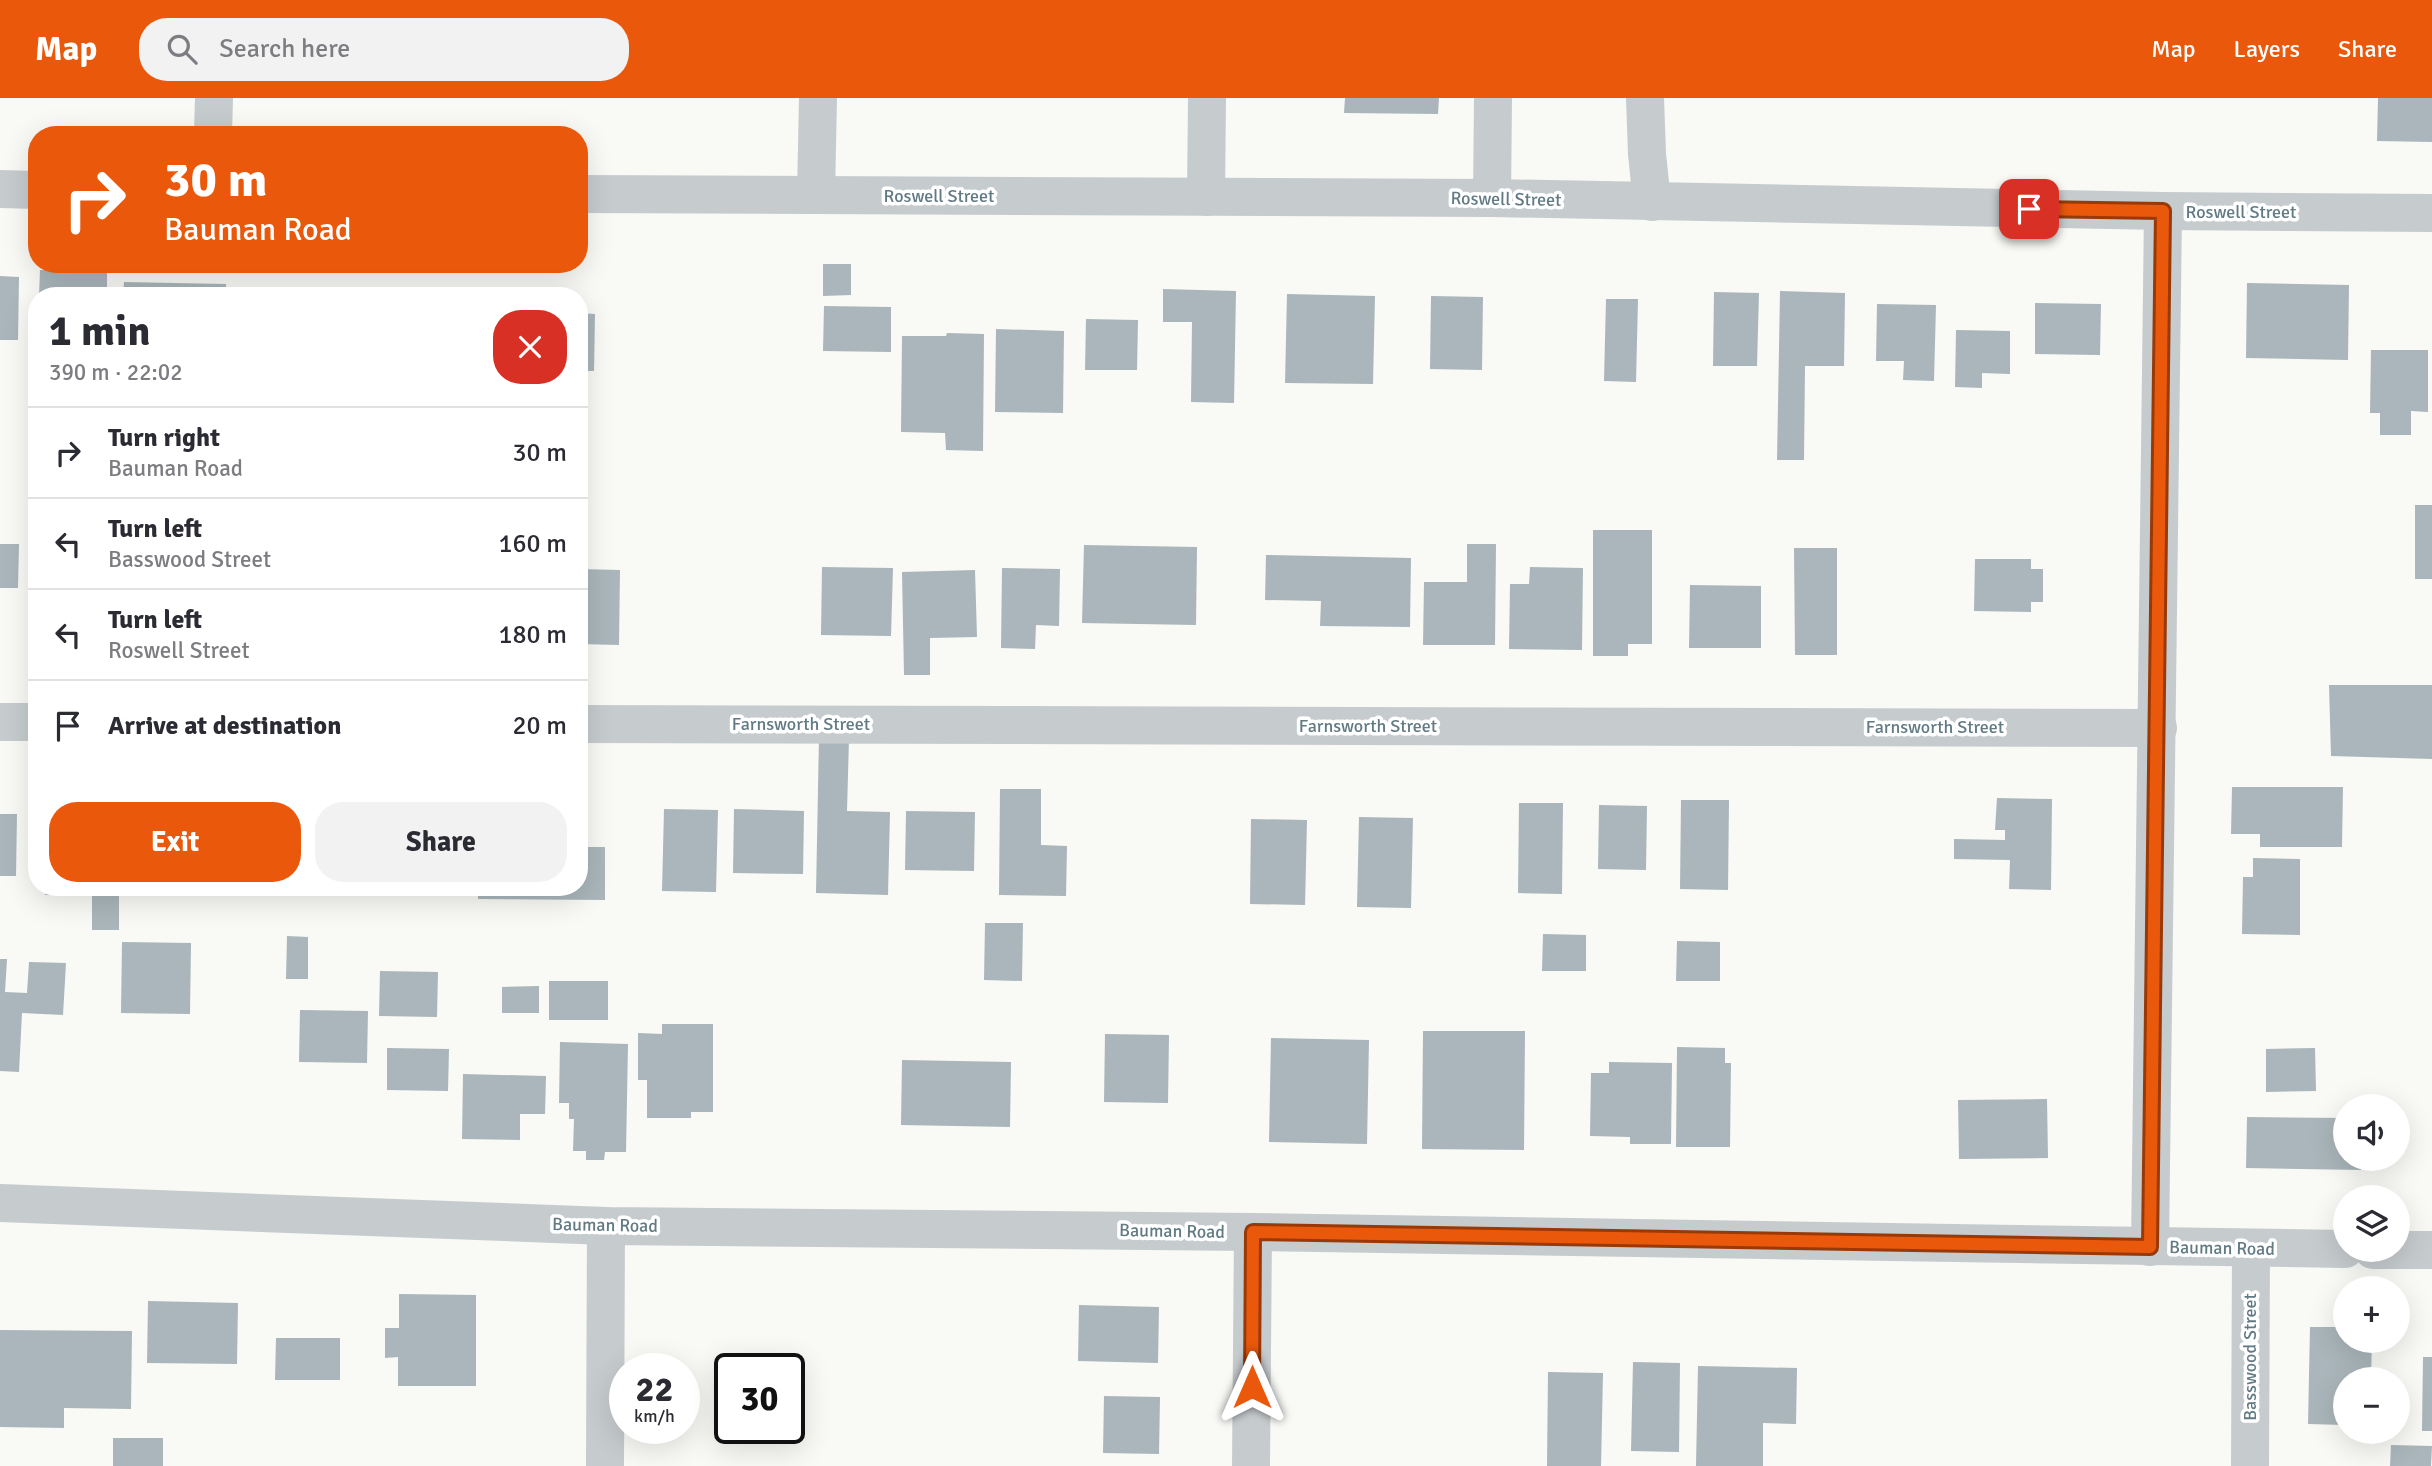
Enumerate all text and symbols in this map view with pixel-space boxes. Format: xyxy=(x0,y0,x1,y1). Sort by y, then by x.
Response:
search box xyxy=(139,18,629,81)
text: Map xyxy=(35,29,97,70)
icon: search xyxy=(163,30,201,68)
text: Search here xyxy=(219,33,350,65)
text: Map xyxy=(2151,34,2196,64)
text: Layers xyxy=(2234,34,2300,64)
text: Share xyxy=(2338,34,2397,64)
text: 30 m xyxy=(164,150,267,210)
icon: right xyxy=(49,154,140,245)
pin xyxy=(1999,179,2059,239)
street label: Roswell Street xyxy=(884,185,994,207)
street label: Roswell Street xyxy=(1450,187,1562,211)
icon: arrive xyxy=(2010,190,2048,228)
street label: Roswell Street xyxy=(2186,201,2296,223)
text: Bauman Road xyxy=(164,210,352,249)
text: 1 min xyxy=(49,306,150,357)
button: close xyxy=(493,310,567,384)
text: 390 m · 22:02 xyxy=(49,358,183,387)
text: Turn right xyxy=(108,422,220,454)
icon: right xyxy=(49,434,87,472)
text: 30 m xyxy=(512,437,567,469)
text: Bauman Road xyxy=(108,454,243,483)
text: Turn left xyxy=(108,513,202,545)
icon: left xyxy=(49,525,87,563)
text: 160 m xyxy=(498,528,567,560)
text: Basswood Street xyxy=(108,545,271,574)
text: Turn left xyxy=(108,604,202,636)
icon: left xyxy=(49,616,87,654)
text: 180 m xyxy=(498,619,567,651)
text: Roswell Street xyxy=(108,636,250,665)
icon: arrive xyxy=(49,707,87,745)
text: Arrive at destination xyxy=(108,710,341,742)
text: 20 m xyxy=(512,710,567,742)
street label: Farnsworth Street xyxy=(732,713,870,735)
street label: Farnsworth Street xyxy=(1299,715,1437,737)
street label: Farnsworth Street xyxy=(1866,716,2004,738)
button: Exit xyxy=(49,802,301,882)
button: Share xyxy=(315,802,567,882)
map controls xyxy=(2333,1094,2410,1444)
button: sound xyxy=(2333,1094,2410,1171)
button: layers xyxy=(2333,1185,2410,1262)
street label: Bauman Road xyxy=(552,1213,658,1237)
street label: Bauman Road xyxy=(1119,1219,1225,1243)
street label: Bauman Road xyxy=(2169,1236,2275,1260)
button: + xyxy=(2333,1276,2410,1353)
street label: Basswood Street xyxy=(2239,1293,2261,1421)
position arrow xyxy=(1215,1350,1289,1424)
speed limit sign: 30 xyxy=(714,1353,805,1444)
button: − xyxy=(2333,1367,2410,1444)
text: 22 xyxy=(636,1368,673,1411)
text: km/h xyxy=(634,1405,675,1427)

